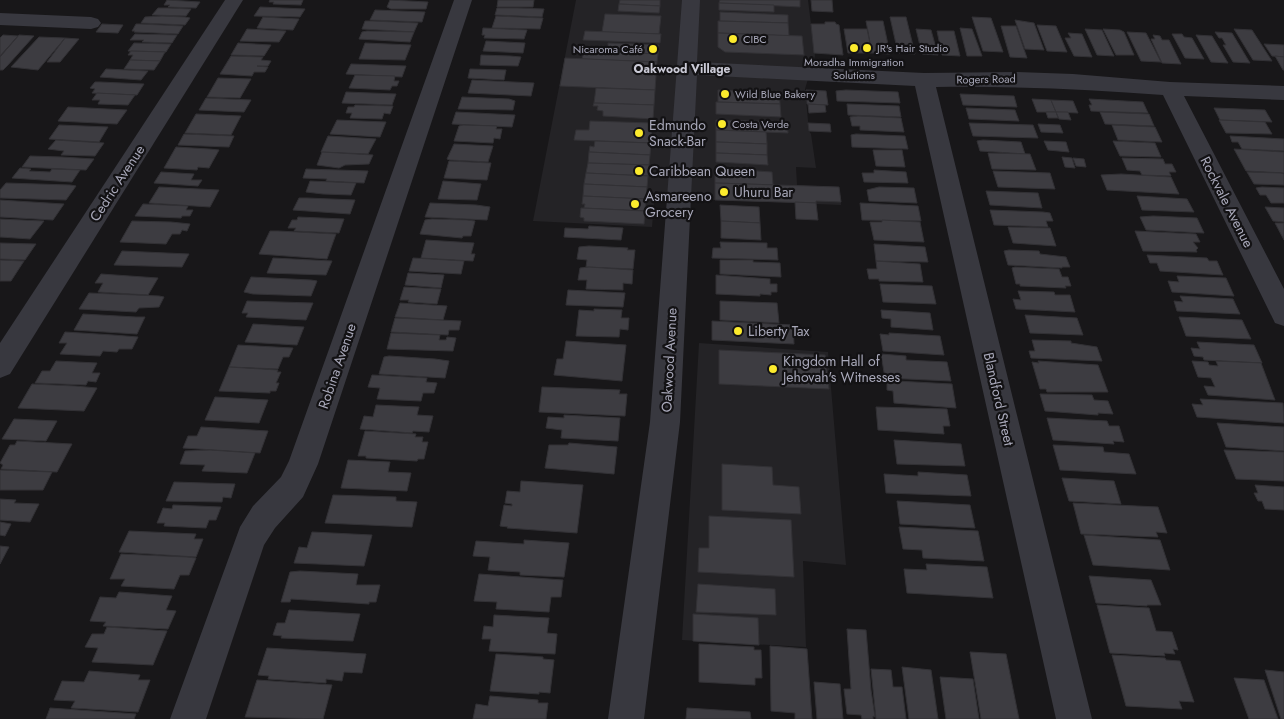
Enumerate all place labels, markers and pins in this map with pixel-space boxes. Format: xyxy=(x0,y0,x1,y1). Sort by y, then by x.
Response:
place label: CIBC xyxy=(743,31,767,47)
marker: CIBC xyxy=(727,33,739,45)
place label: JR's Hair Studio xyxy=(875,40,948,56)
place label: Nicaroma Café xyxy=(573,41,643,57)
marker: Moradha Immigration Solutions xyxy=(848,42,860,54)
marker: JR's Hair Studio xyxy=(861,42,873,54)
marker: Nicaroma Café xyxy=(647,43,659,55)
place label: Moradha Immigration Solutions xyxy=(804,54,904,83)
place label: Wild Blue Bakery xyxy=(735,86,815,102)
marker: Wild Blue Bakery xyxy=(719,88,731,100)
place label: Edmundo Snack-Bar xyxy=(649,115,706,151)
place label: Costa Verde xyxy=(732,116,789,132)
marker: Costa Verde xyxy=(716,118,728,130)
marker: Edmundo Snack-Bar xyxy=(633,127,645,139)
place label: Caribbean Queen xyxy=(649,161,755,181)
marker: Caribbean Queen xyxy=(633,165,645,177)
place label: Uhuru Bar xyxy=(734,182,793,202)
place label: Asmareeno Grocery xyxy=(645,186,712,222)
marker: Uhuru Bar xyxy=(718,186,730,198)
marker: Asmareeno Grocery xyxy=(629,198,641,210)
place label: Liberty Tax xyxy=(748,321,809,341)
marker: Liberty Tax xyxy=(732,325,744,337)
place label: Kingdom Hall of Jehovah's Witnesses xyxy=(781,351,901,387)
marker: Kingdom Hall of Jehovah's Witnesses xyxy=(767,363,779,375)

